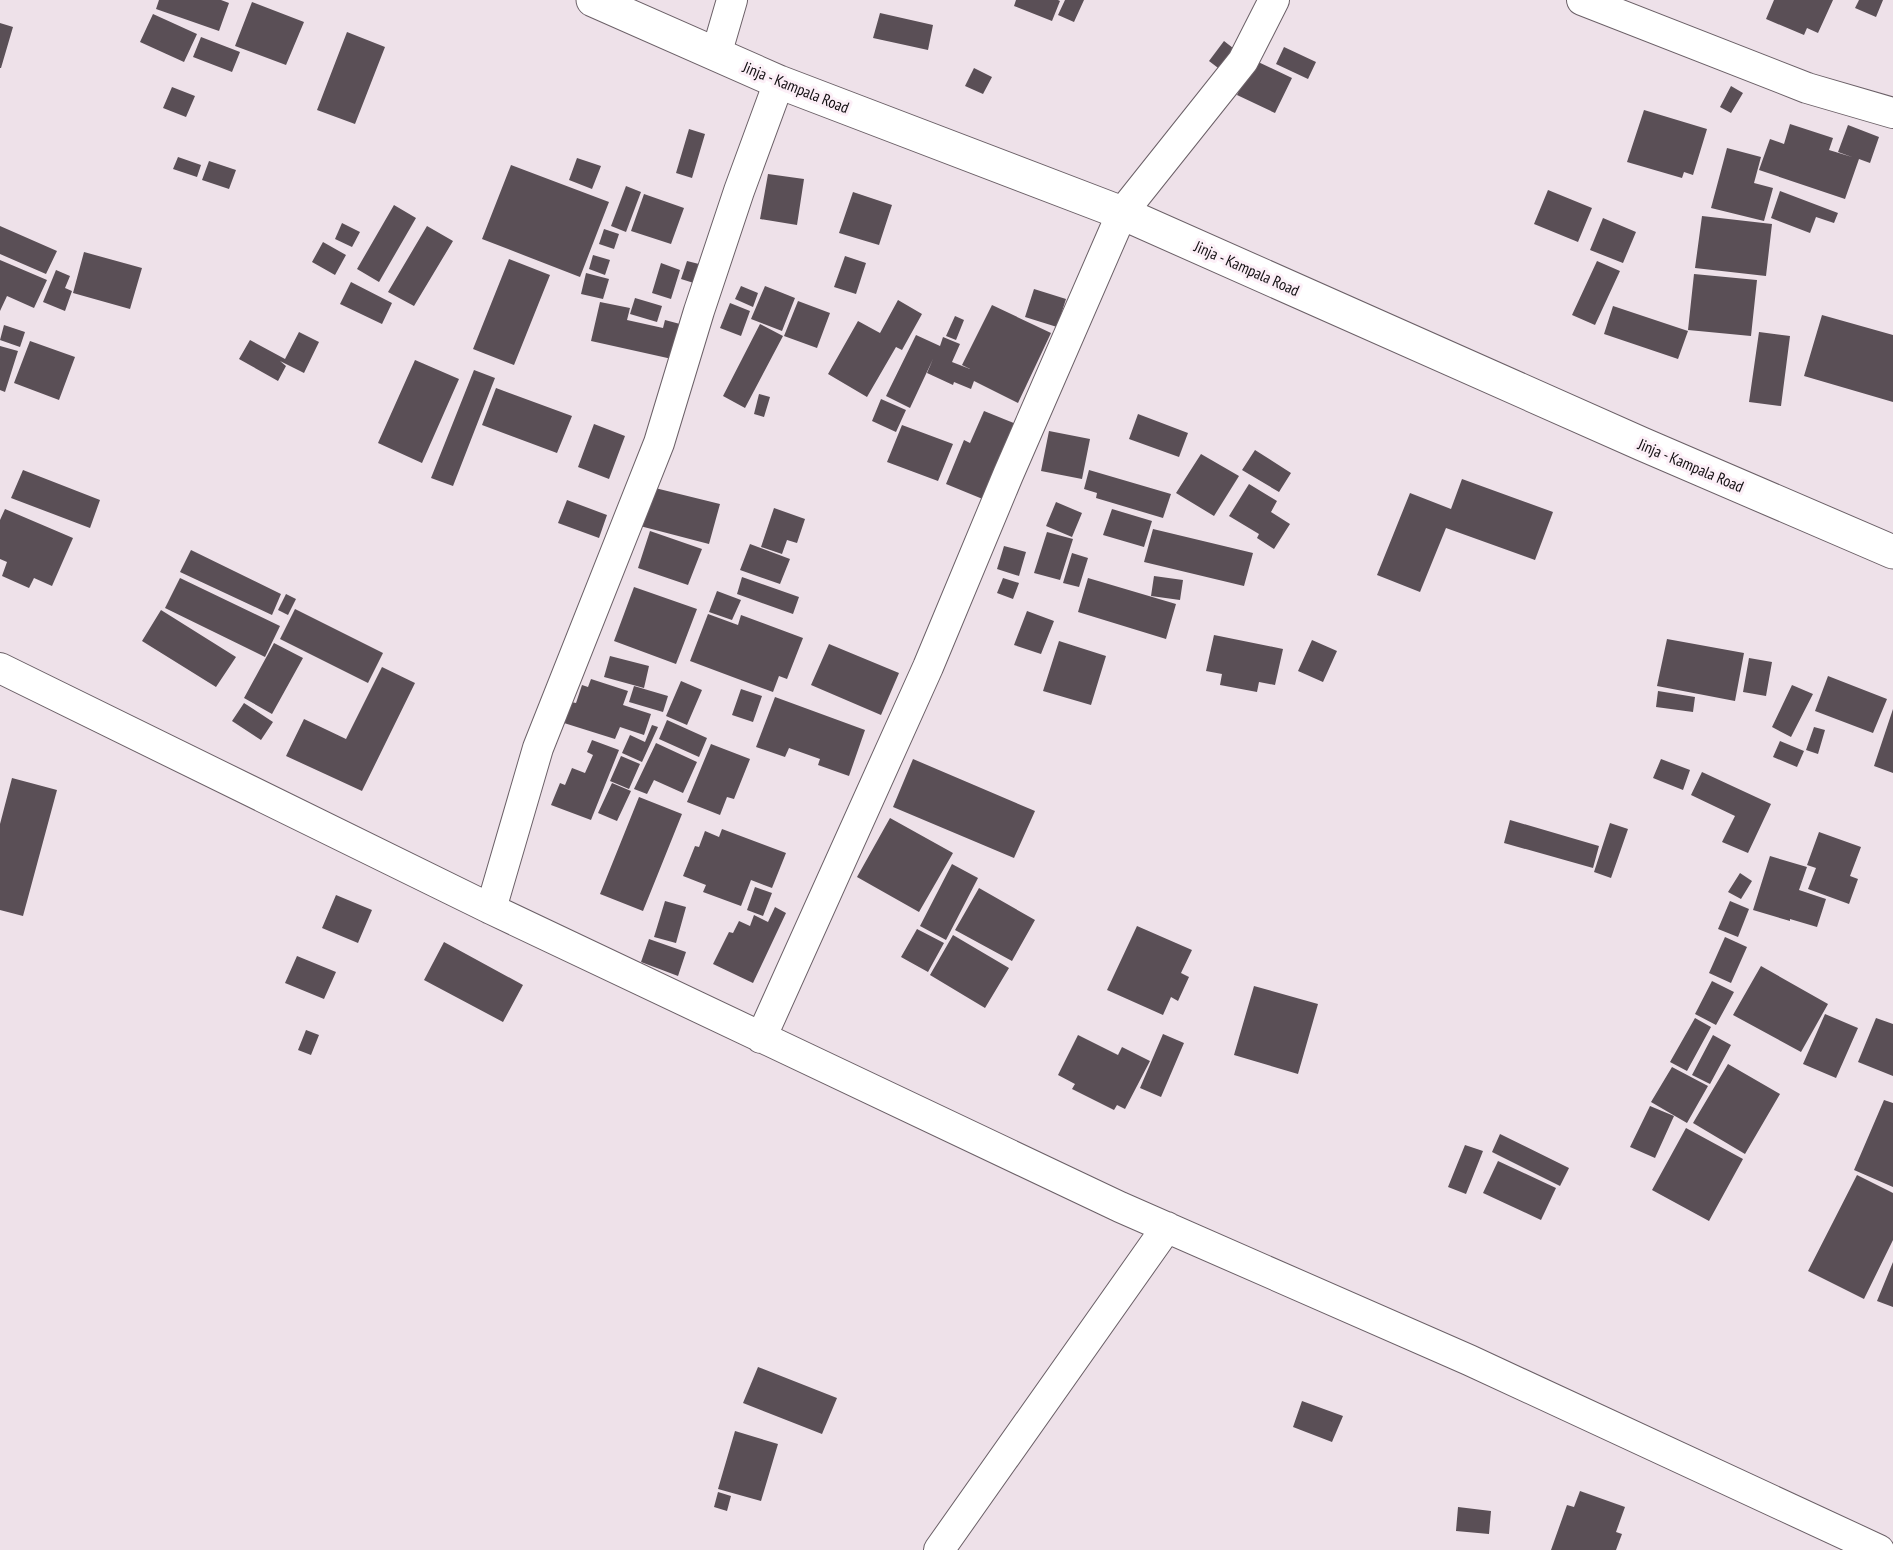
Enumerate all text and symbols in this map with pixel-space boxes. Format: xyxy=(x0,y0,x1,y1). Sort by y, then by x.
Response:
street label: Jinja - Kampala Road xyxy=(739,56,852,117)
street label: Jinja - Kampala Road xyxy=(1190,235,1303,300)
street label: Jinja - Kampala Road xyxy=(1634,433,1747,496)

